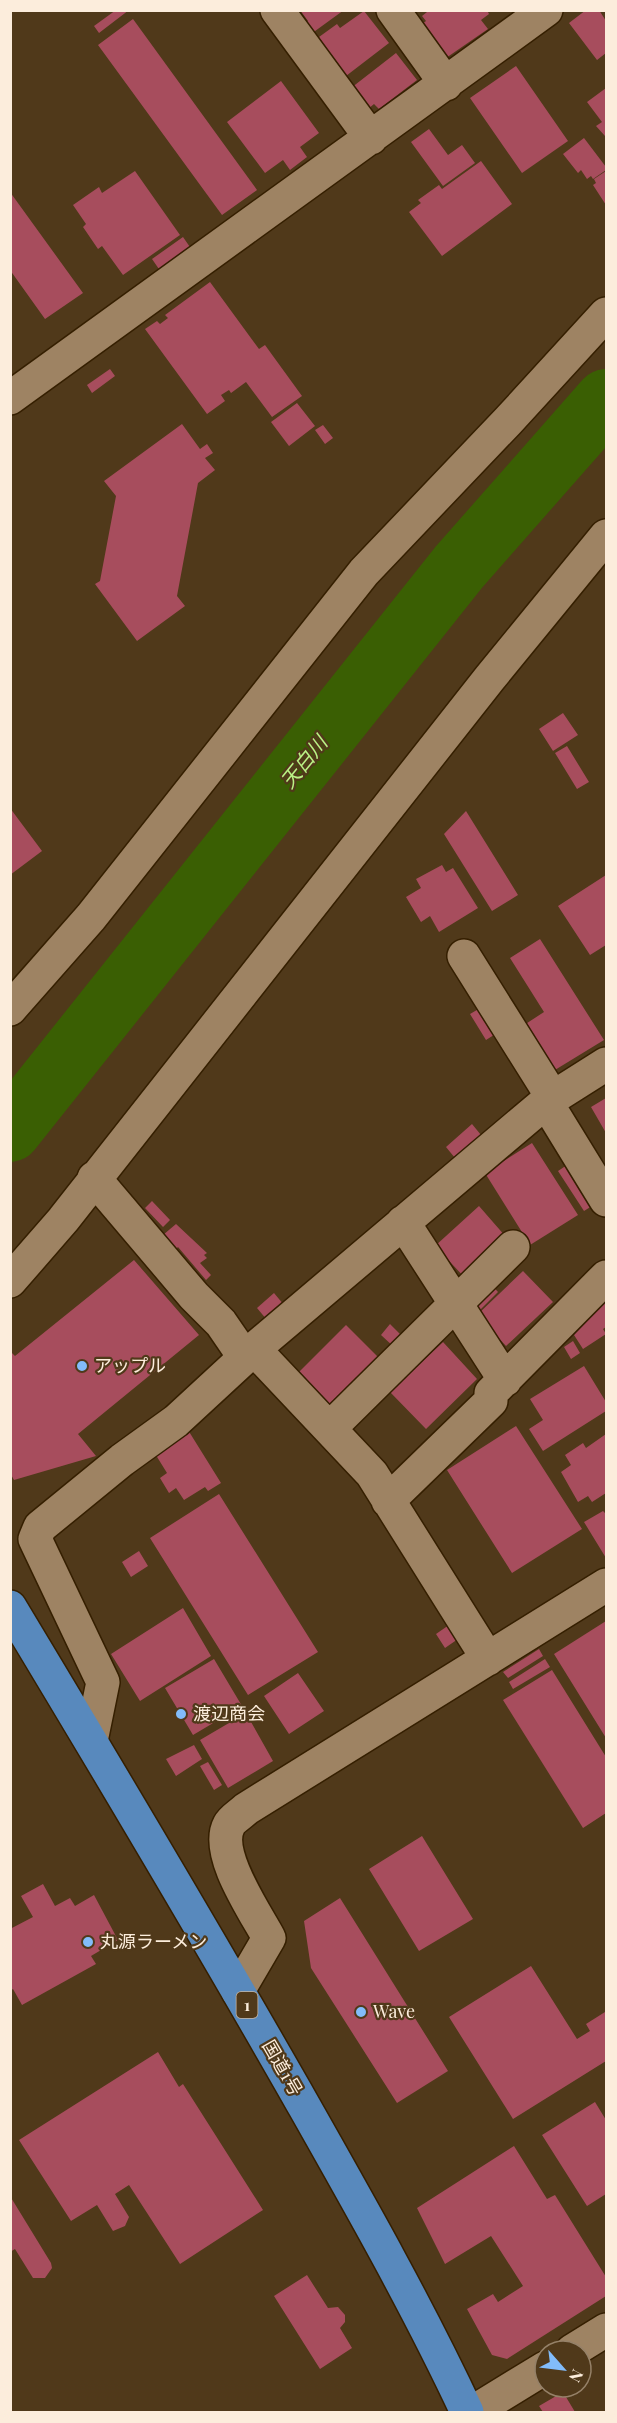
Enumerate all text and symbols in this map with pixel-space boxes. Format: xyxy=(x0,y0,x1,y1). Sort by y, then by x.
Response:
water label: 天白川 xyxy=(273,728,333,793)
place label: アップル xyxy=(94,1353,166,1377)
marker: アップル xyxy=(75,1359,89,1373)
place label: 渡辺商会 xyxy=(193,1701,265,1725)
marker: 渡辺商会 xyxy=(174,1707,188,1721)
place label: 丸源ラーメン xyxy=(100,1929,207,1953)
marker: 丸源ラーメン xyxy=(81,1935,95,1949)
road number: 1 xyxy=(236,1992,258,2018)
place label: Wave xyxy=(372,1999,415,2023)
marker: Wave xyxy=(354,2005,368,2019)
street label: 国道1号 xyxy=(257,2035,308,2100)
north arrow xyxy=(533,2339,593,2399)
text: N xyxy=(564,2366,589,2387)

